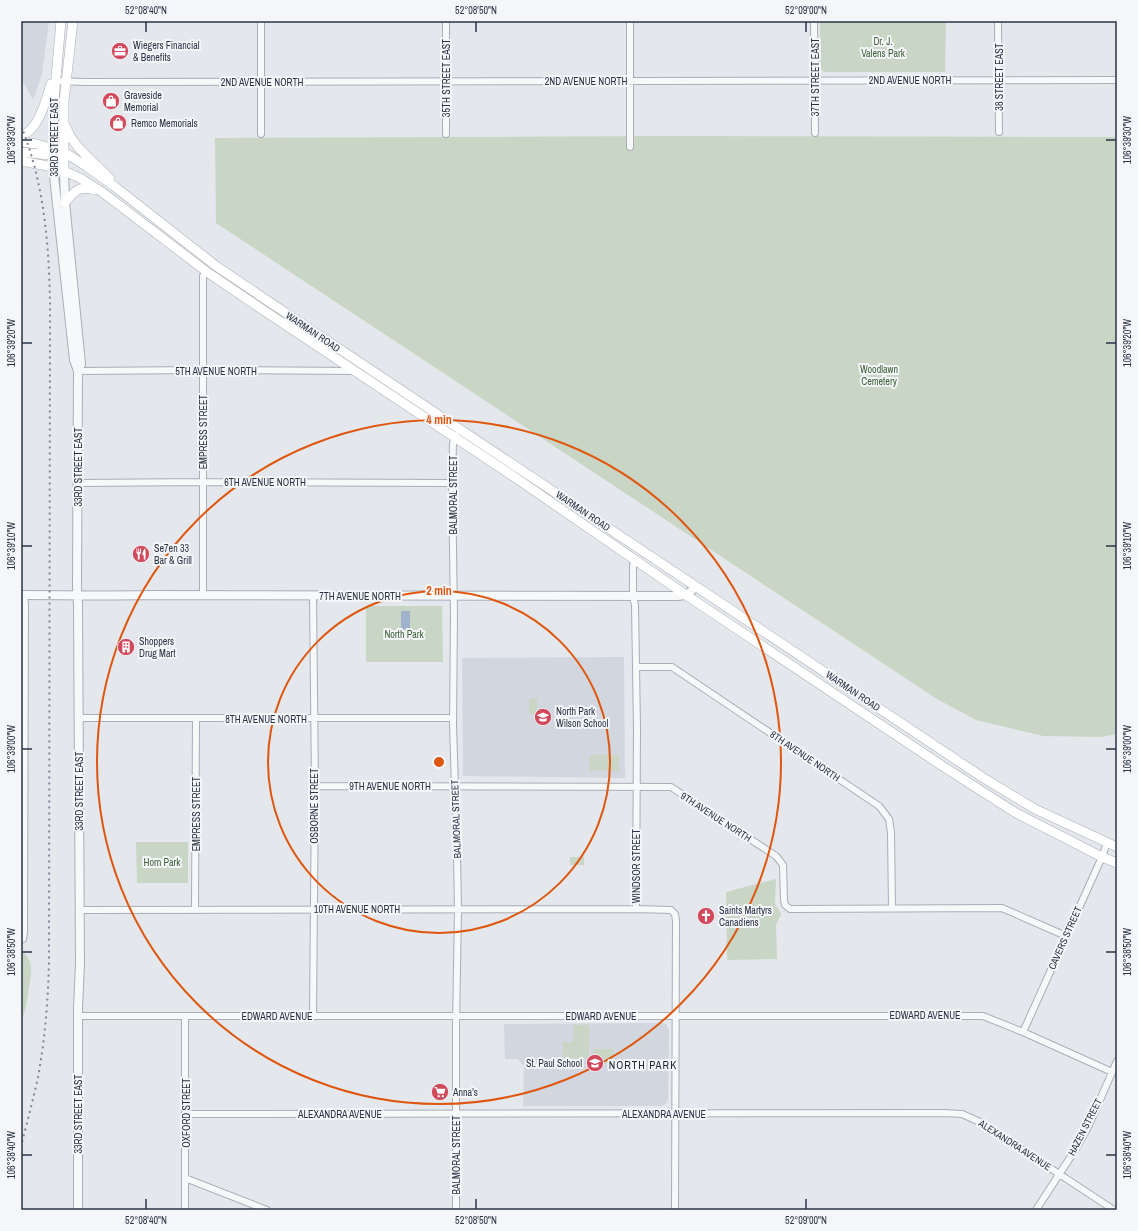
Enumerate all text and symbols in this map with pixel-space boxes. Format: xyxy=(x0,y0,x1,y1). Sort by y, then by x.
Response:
text: 52°08'40"N xyxy=(125,4,167,17)
text: 52°08'50"N xyxy=(455,4,497,17)
text: 52°09'00"N xyxy=(785,4,827,17)
park label: Dr. J. Valens Park xyxy=(861,35,906,60)
street label: 37TH STREET EAST xyxy=(809,38,822,116)
place label: Wiegers Financial & Benefits xyxy=(133,39,200,64)
street label: 35TH STREET EAST xyxy=(440,39,453,117)
office icon: Wiegers Financial & Benefits xyxy=(110,41,130,61)
street label: 38 STREET EAST xyxy=(993,43,1006,111)
street label: 2ND AVENUE NORTH xyxy=(869,74,951,87)
street label: 2ND AVENUE NORTH xyxy=(545,75,627,88)
street label: 2ND AVENUE NORTH xyxy=(221,76,303,89)
place label: Graveside Memorial xyxy=(124,89,162,114)
shop icon: Graveside Memorial xyxy=(101,91,121,111)
street label: 33RD STREET EAST xyxy=(48,97,61,177)
shop icon: Remco Memorials xyxy=(108,113,128,133)
text: 106°39'30"W xyxy=(5,116,18,164)
text: 106°39'30"W xyxy=(1121,116,1134,164)
place label: Remco Memorials xyxy=(131,117,198,130)
street label: WARMAN ROAD xyxy=(283,309,343,355)
text: 106°39'20"W xyxy=(5,319,18,367)
text: 106°39'20"W xyxy=(1121,319,1134,367)
park label: Woodlawn Cemetery xyxy=(860,363,898,388)
street label: 5TH AVENUE NORTH xyxy=(175,365,257,378)
street label: EMPRESS STREET xyxy=(197,395,210,469)
text: 4 min xyxy=(426,412,452,428)
street label: 33RD STREET EAST xyxy=(72,427,85,507)
street label: BALMORAL STREET xyxy=(447,456,460,535)
street label: 6TH AVENUE NORTH xyxy=(224,476,306,489)
street label: WARMAN ROAD xyxy=(553,488,613,534)
text: 106°39'10"W xyxy=(5,522,18,570)
text: 106°39'10"W xyxy=(1121,522,1134,570)
place label: Se7en 33 Bar & Grill xyxy=(154,542,192,567)
restaurant icon: Se7en 33 Bar & Grill xyxy=(131,544,151,564)
text: 2 min xyxy=(426,583,452,599)
street label: 7TH AVENUE NORTH xyxy=(319,590,401,603)
park label: North Park xyxy=(384,628,424,641)
place label: Shoppers Drug Mart xyxy=(139,635,176,660)
building icon: Shoppers Drug Mart xyxy=(116,637,136,657)
street label: WARMAN ROAD xyxy=(823,668,883,714)
place label: North Park Wilson School xyxy=(556,705,609,730)
school or university icon: North Park Wilson School xyxy=(533,707,553,727)
street label: 8TH AVENUE NORTH xyxy=(225,713,307,726)
text: 106°39'00"W xyxy=(5,725,18,773)
text: 106°39'00"W xyxy=(1121,725,1134,773)
street label: 8TH AVENUE NORTH xyxy=(767,728,843,784)
street label: 33RD STREET EAST xyxy=(73,751,86,831)
centre of rings xyxy=(432,755,446,769)
street label: OSBORNE STREET xyxy=(308,768,321,844)
street label: EMPRESS STREET xyxy=(190,777,203,851)
street label: BALMORAL STREET xyxy=(448,779,464,859)
street label: 9TH AVENUE NORTH xyxy=(349,780,431,793)
street label: 9TH AVENUE NORTH xyxy=(678,789,754,845)
street label: WINDSOR STREET xyxy=(630,829,643,903)
park label: Horn Park xyxy=(144,856,181,869)
street label: 10TH AVENUE NORTH xyxy=(314,903,400,916)
place label: Saints Martyrs Canadiens xyxy=(719,904,772,929)
street label: CAVERS STREET xyxy=(1045,904,1085,972)
church icon: Saints Martyrs Canadiens xyxy=(696,906,716,926)
text: 106°38'50"W xyxy=(5,928,18,976)
text: 106°38'50"W xyxy=(1121,928,1134,976)
street label: EDWARD AVENUE xyxy=(889,1009,961,1022)
street label: EDWARD AVENUE xyxy=(241,1010,313,1023)
street label: EDWARD AVENUE xyxy=(565,1010,637,1023)
school or university icon: St. Paul School xyxy=(585,1053,605,1073)
place label: St. Paul School xyxy=(526,1057,582,1070)
district label: NORTH PARK xyxy=(609,1058,677,1072)
street label: 33RD STREET EAST xyxy=(72,1074,85,1154)
street label: OXFORD STREET xyxy=(180,1078,193,1148)
supermarket icon: Anna's xyxy=(430,1082,450,1102)
place label: Anna's xyxy=(452,1086,478,1099)
street label: HAZEN STREET xyxy=(1065,1096,1105,1158)
street label: ALEXANDRA AVENUE xyxy=(297,1108,382,1121)
street label: ALEXANDRA AVENUE xyxy=(621,1108,706,1121)
street label: BALMORAL STREET xyxy=(450,1116,463,1195)
street label: ALEXANDRA AVENUE xyxy=(975,1116,1054,1173)
text: 106°38'40"W xyxy=(5,1131,18,1179)
text: 106°38'40"W xyxy=(1121,1131,1134,1179)
text: 52°08'40"N xyxy=(125,1214,167,1227)
text: 52°08'50"N xyxy=(455,1214,497,1227)
text: 52°09'00"N xyxy=(785,1214,827,1227)

